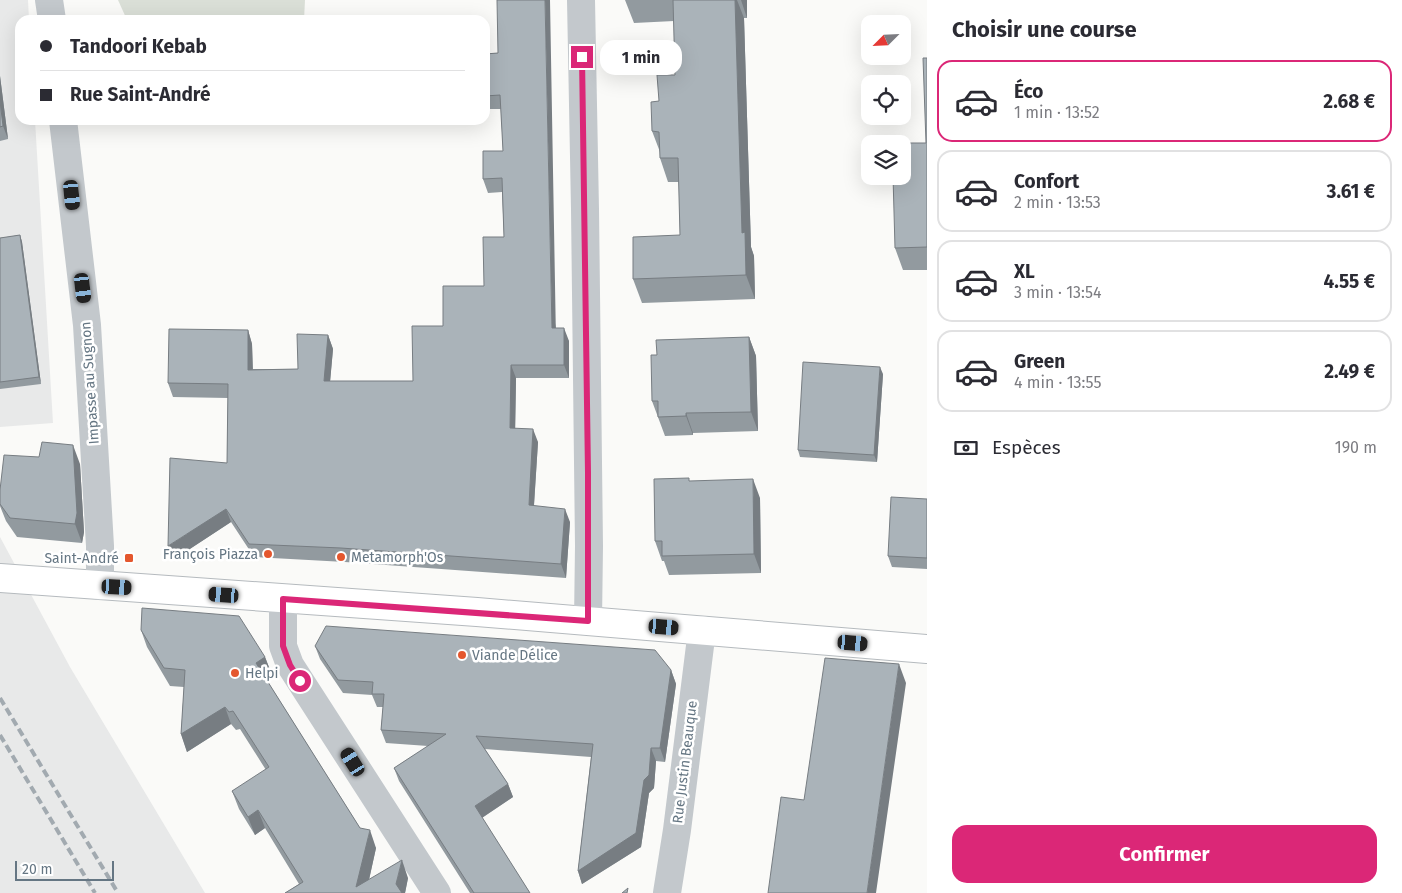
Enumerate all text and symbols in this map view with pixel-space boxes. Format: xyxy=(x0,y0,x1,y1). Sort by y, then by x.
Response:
north arrow xyxy=(861,15,911,65)
map controls xyxy=(861,15,911,185)
text: Choisir une course xyxy=(952,16,1137,43)
text: Tandoori Kebab xyxy=(70,35,207,58)
callout: 1 min xyxy=(600,40,682,74)
route end xyxy=(571,46,593,68)
text: 1 min xyxy=(622,48,660,67)
button: locate xyxy=(861,75,911,125)
icon: car xyxy=(954,79,999,124)
text: Éco xyxy=(1014,80,1043,103)
text: Rue Saint-André xyxy=(70,83,210,106)
text: 2.68 € xyxy=(1323,90,1375,113)
text: 1 min · 13:52 xyxy=(1014,103,1100,122)
button: layers xyxy=(861,135,911,185)
icon: car xyxy=(954,169,999,214)
text: Confort xyxy=(1014,170,1079,193)
car xyxy=(62,179,81,211)
text: 3.61 € xyxy=(1327,180,1375,203)
text: 2 min · 13:53 xyxy=(1014,193,1101,212)
icon: car xyxy=(954,259,999,304)
text: XL xyxy=(1014,260,1035,283)
text: 4.55 € xyxy=(1324,270,1375,293)
car xyxy=(73,272,92,304)
text: 3 min · 13:54 xyxy=(1014,283,1102,302)
street label: Impasse au Sugnon xyxy=(77,321,103,445)
icon: car xyxy=(954,349,999,394)
text: Green xyxy=(1014,350,1065,373)
text: 2.49 € xyxy=(1324,360,1375,383)
text: 4 min · 13:55 xyxy=(1014,373,1101,392)
icon: cash xyxy=(952,434,980,462)
text: Espèces xyxy=(992,436,1061,459)
text: 190 m xyxy=(1335,438,1377,457)
place label: François Piazza xyxy=(163,546,258,563)
marker: François Piazza xyxy=(262,548,274,560)
place label: Metamorph'Os xyxy=(351,549,444,566)
place label: Saint-André xyxy=(44,550,119,567)
marker: Metamorph'Os xyxy=(335,551,347,563)
marker: Saint-André xyxy=(123,552,135,564)
car xyxy=(101,579,132,595)
car xyxy=(208,586,239,604)
car xyxy=(648,618,679,636)
car xyxy=(837,634,868,652)
place label: Viande Délice xyxy=(472,647,558,664)
marker: Viande Délice xyxy=(456,649,468,661)
place label: Helpi xyxy=(245,665,279,682)
marker: Helpi xyxy=(229,667,241,679)
route start xyxy=(289,670,311,692)
street label: Rue Justin Beauque xyxy=(669,700,701,824)
car xyxy=(338,745,367,779)
button: Confirmer xyxy=(952,825,1377,883)
scale bar xyxy=(15,858,114,881)
text: 20 m xyxy=(22,861,52,878)

